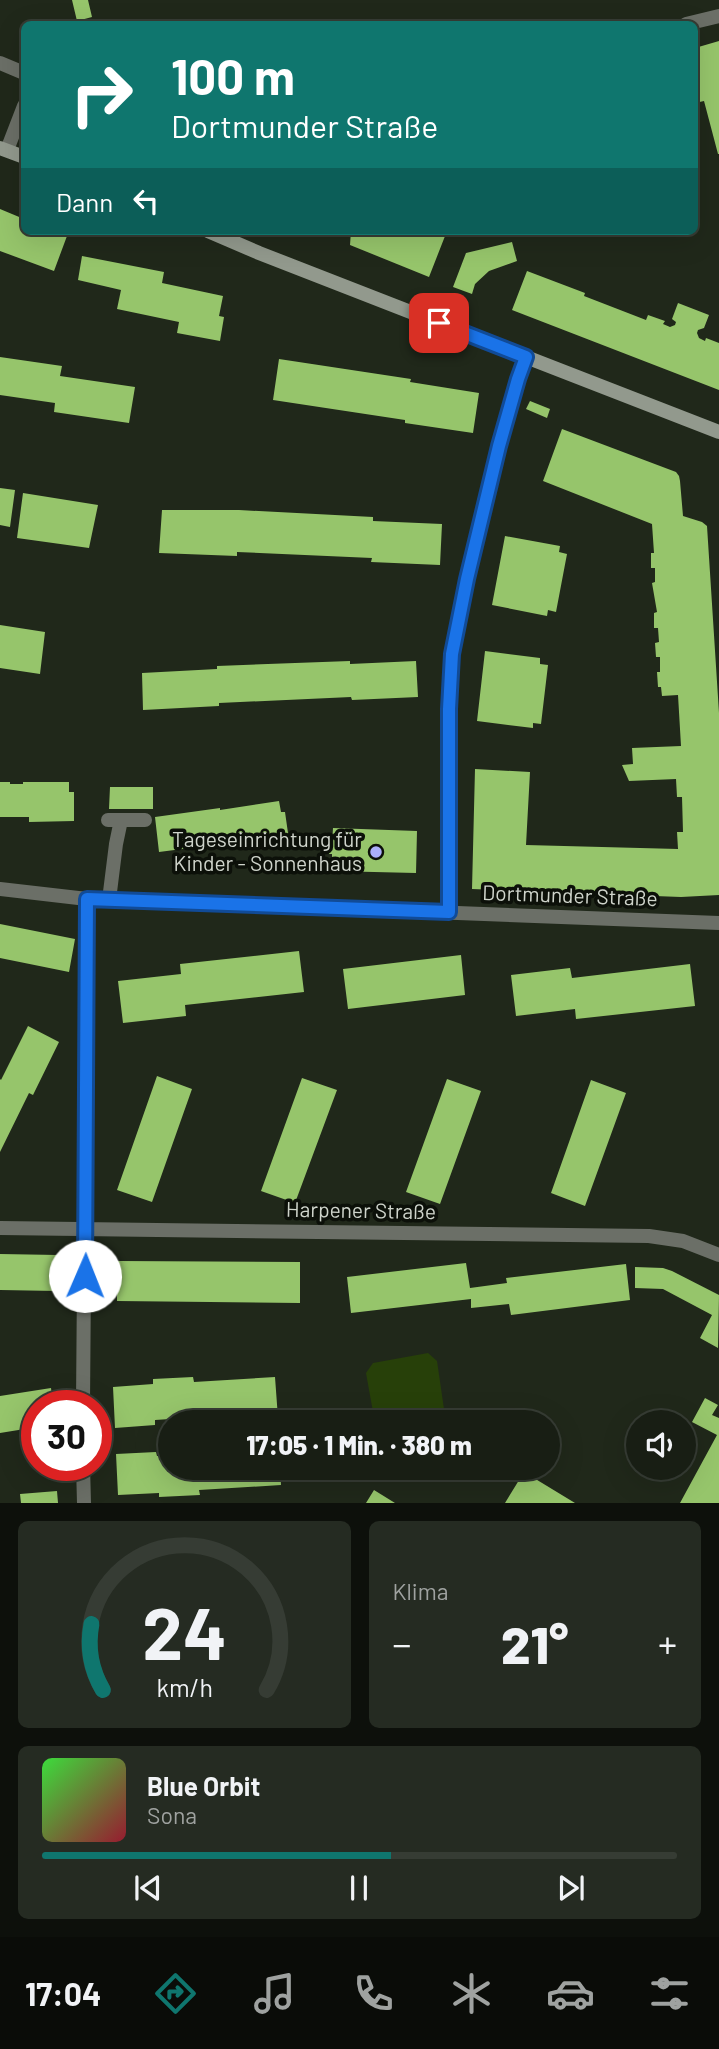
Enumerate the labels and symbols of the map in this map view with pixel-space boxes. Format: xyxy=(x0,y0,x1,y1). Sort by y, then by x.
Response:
pin xyxy=(409,293,469,353)
place label: Tageseinrichtung für Kinder - Sonnenhaus xyxy=(172,826,362,875)
marker: Tageseinrichtung für Kinder - Sonnenhaus xyxy=(368,844,384,860)
street label: Dortmunder Straße xyxy=(482,879,658,910)
street label: Harpener Straße xyxy=(286,1196,436,1223)
position arrow xyxy=(48,1239,122,1313)
speed limit sign: 30 xyxy=(21,1390,112,1481)

